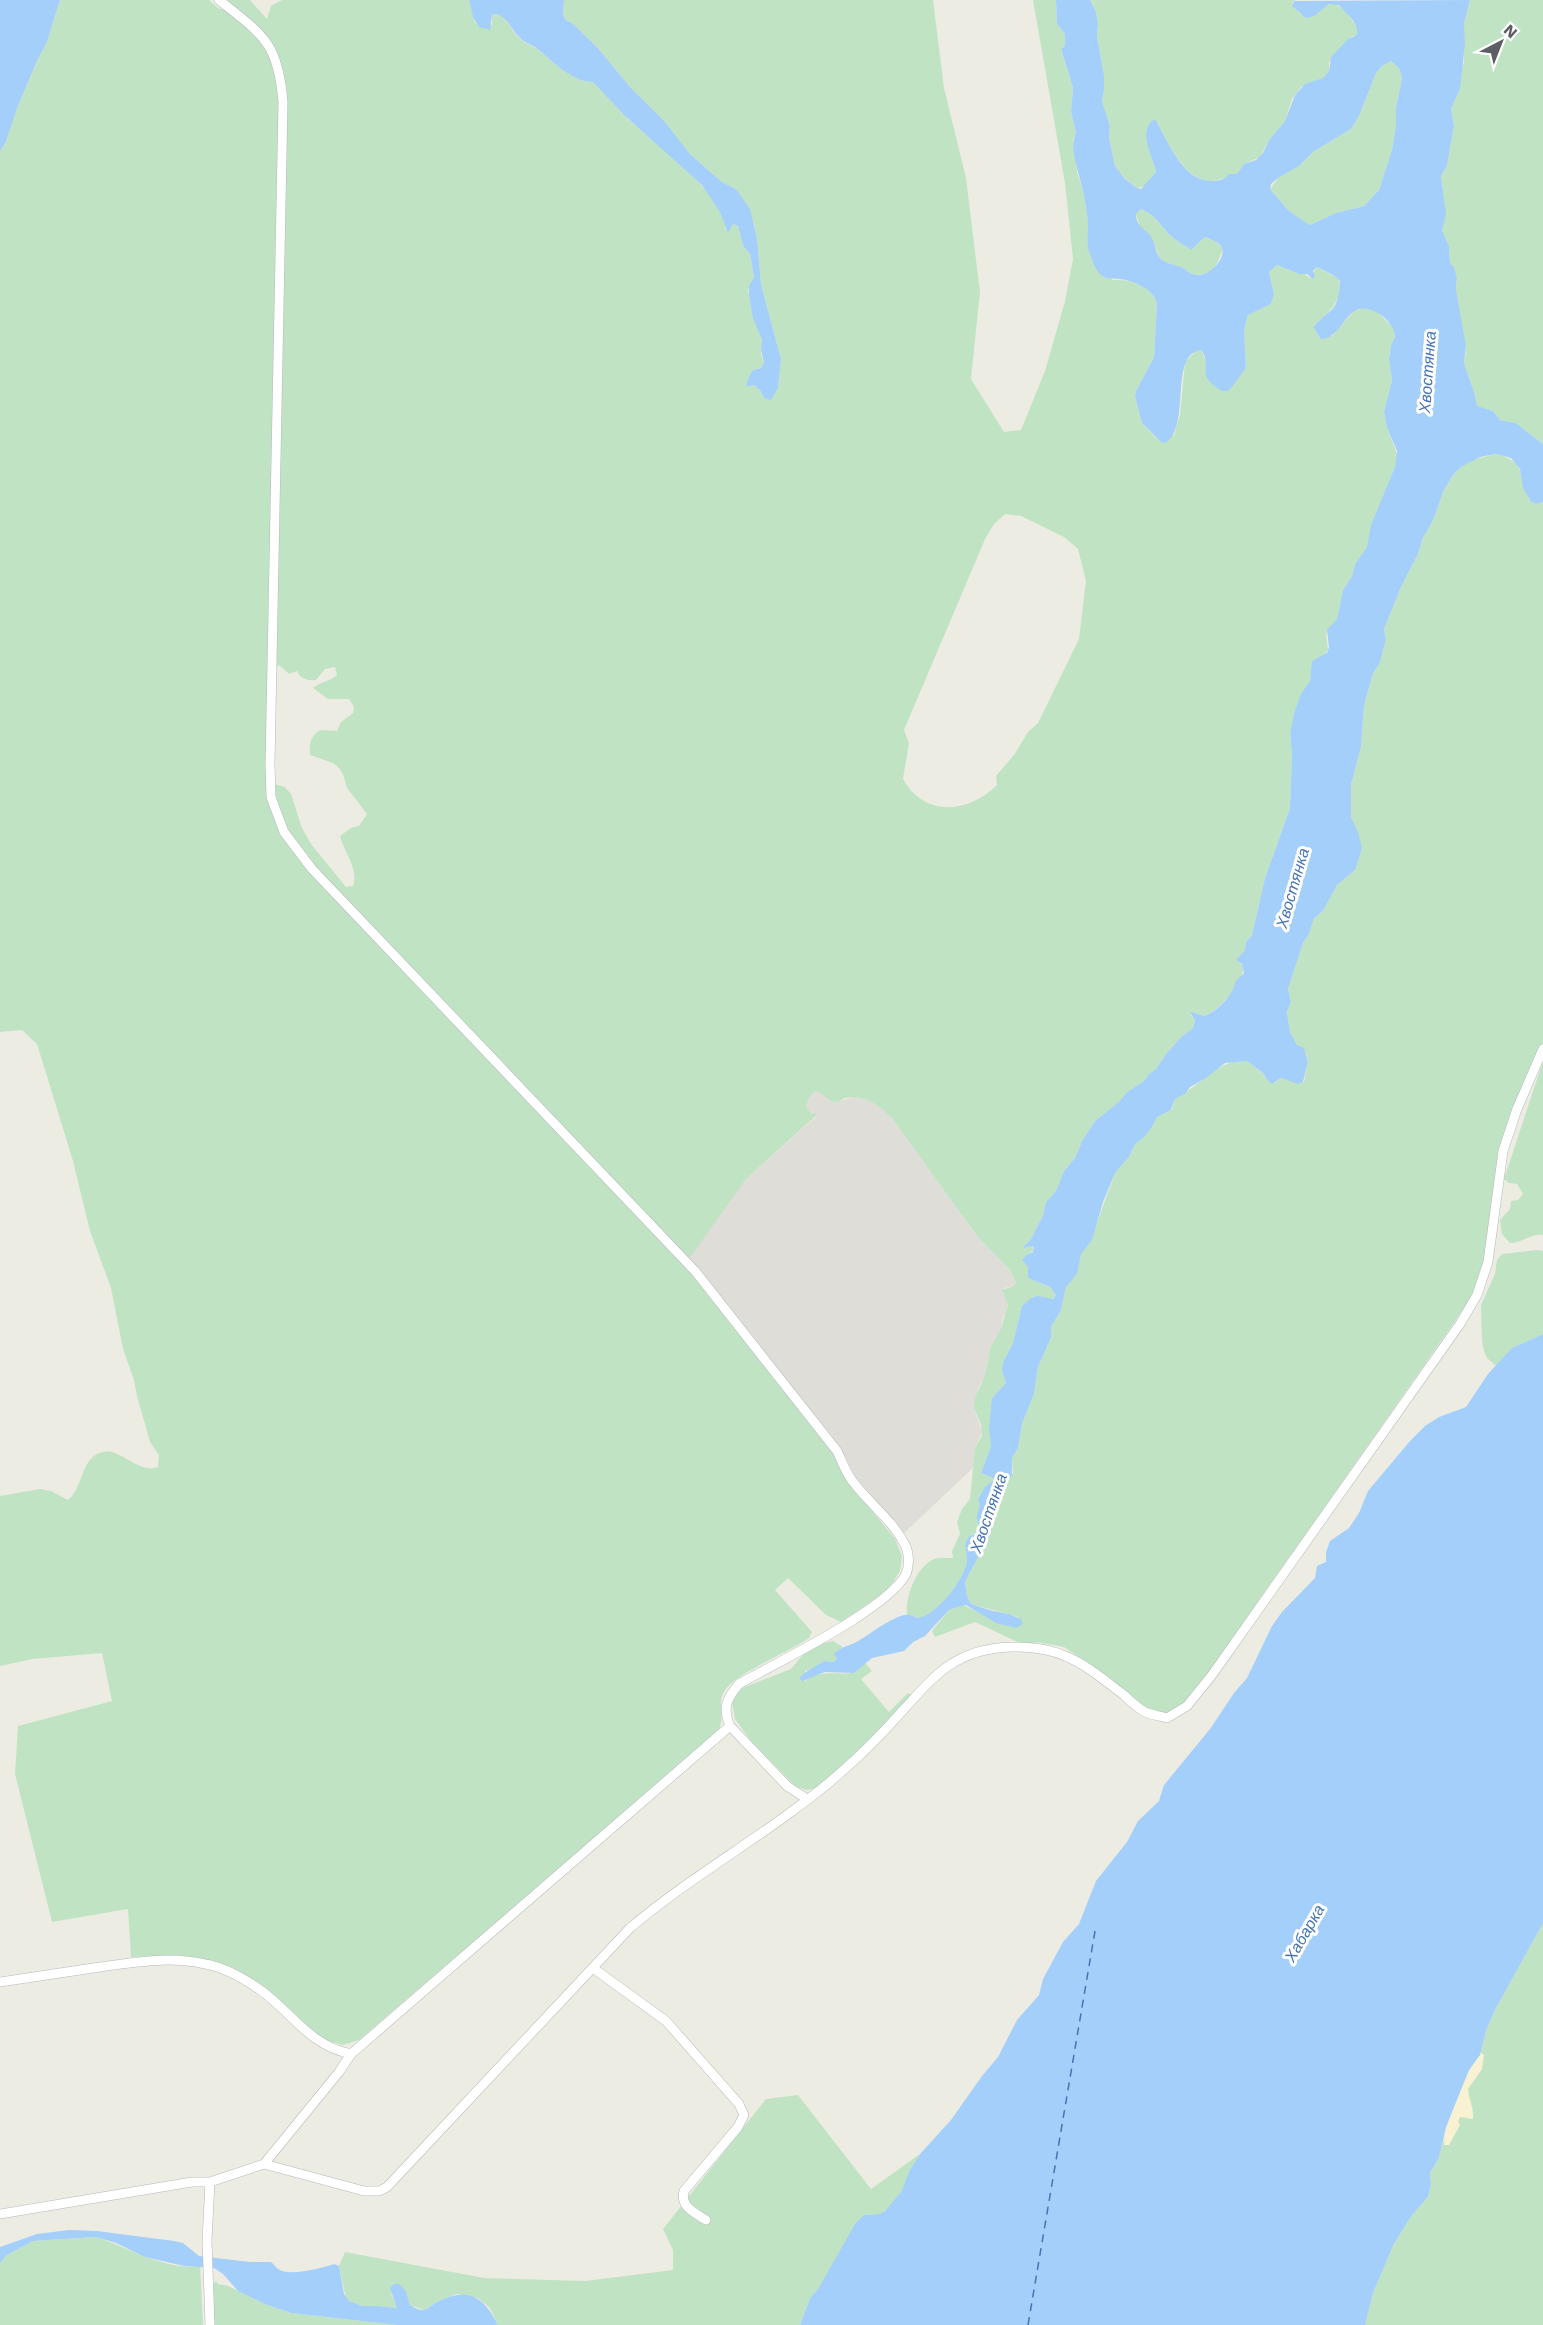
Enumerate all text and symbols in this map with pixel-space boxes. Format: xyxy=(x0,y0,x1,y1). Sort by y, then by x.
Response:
north arrow xyxy=(1471,12,1531,72)
text: N xyxy=(1500,20,1521,42)
water label: Хвостянка xyxy=(1415,330,1440,415)
water label: Хвостянка xyxy=(1272,846,1313,931)
water label: Хвостянка xyxy=(966,1471,1011,1556)
water label: Хабарка xyxy=(1280,1901,1328,1966)

